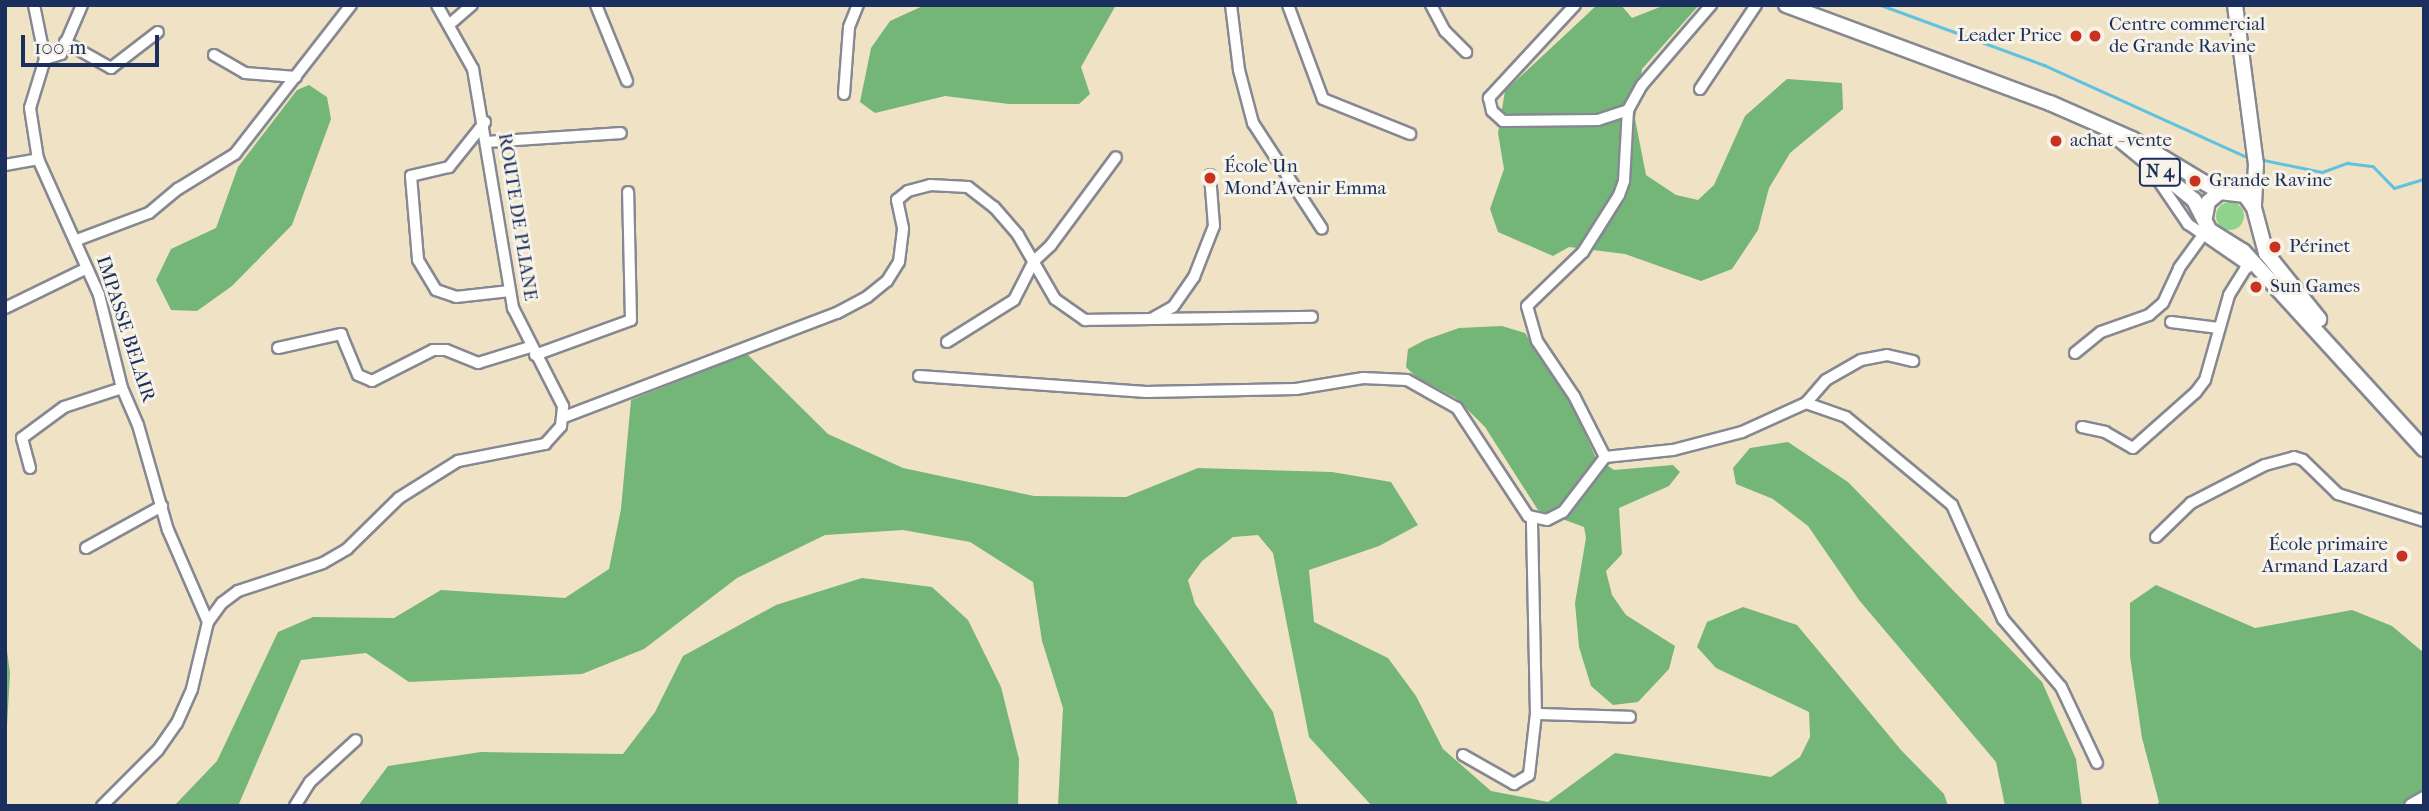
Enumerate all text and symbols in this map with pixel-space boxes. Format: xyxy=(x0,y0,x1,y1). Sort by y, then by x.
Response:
place label: Centre commercial de Grande Ravine xyxy=(2109,14,2265,58)
scale bar xyxy=(24,21,163,65)
place label: Leader Price xyxy=(1958,25,2062,47)
marker: Leader Price xyxy=(2068,28,2084,44)
marker: Centre commercial de Grande Ravine xyxy=(2087,28,2103,44)
text: 100 m xyxy=(34,35,87,59)
place label: achat - vente xyxy=(2070,130,2172,152)
street label: ROUTE DE PLIANE xyxy=(492,131,542,303)
marker: achat - vente xyxy=(2048,133,2064,149)
place label: École Un Mond'Avenir Emma xyxy=(1224,156,1386,200)
road number: N 4 xyxy=(2137,158,2183,187)
marker: École Un Mond'Avenir Emma xyxy=(1202,170,1218,186)
place label: Grande Ravine xyxy=(2209,170,2332,192)
marker: Grande Ravine xyxy=(2187,173,2203,189)
place label: Périnet xyxy=(2289,236,2350,258)
marker: Périnet xyxy=(2267,239,2283,255)
street label: IMPASSE BELAIR xyxy=(91,253,159,405)
place label: Sun Games xyxy=(2270,276,2360,298)
marker: Sun Games xyxy=(2248,279,2264,295)
place label: École primaire Armand Lazard xyxy=(2262,534,2388,578)
marker: École primaire Armand Lazard xyxy=(2394,548,2410,564)

